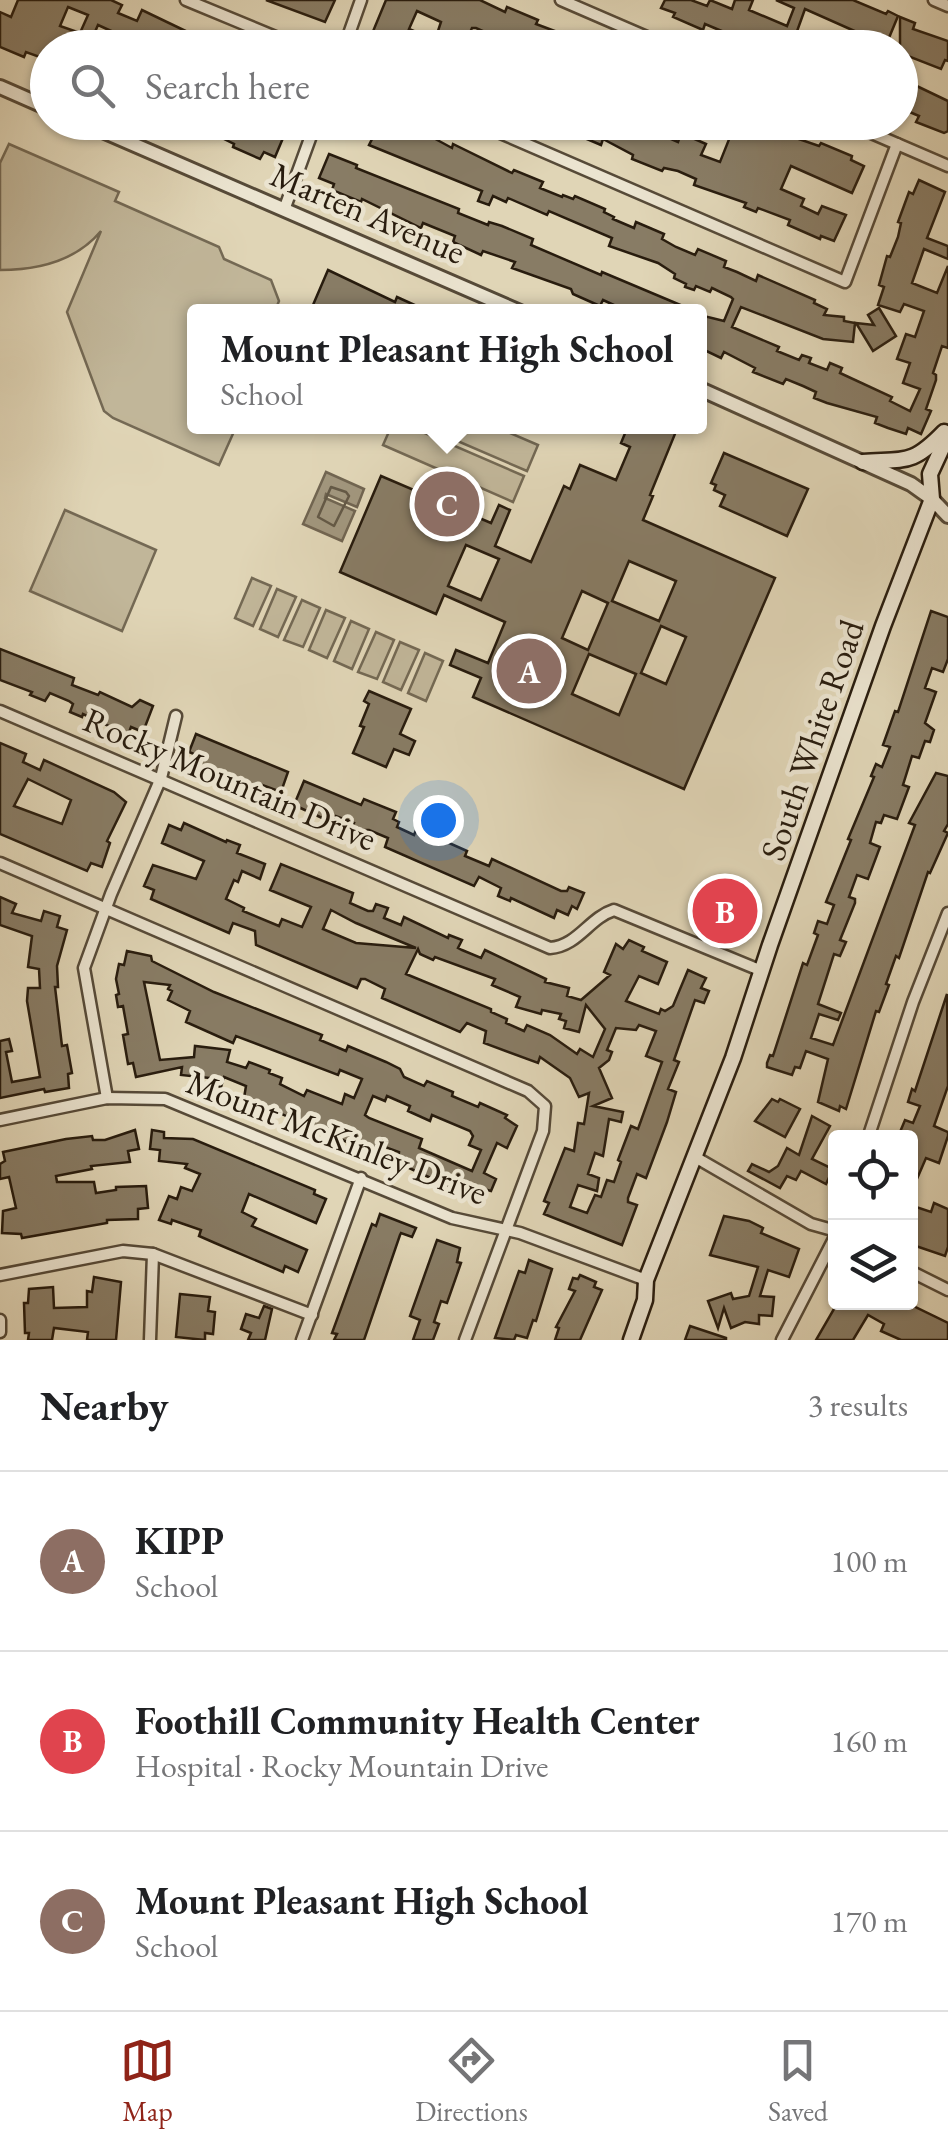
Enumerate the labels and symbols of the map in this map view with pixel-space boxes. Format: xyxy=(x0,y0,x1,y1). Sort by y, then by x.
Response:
street label: Marten Avenue xyxy=(264,151,472,274)
pin: C xyxy=(414,466,480,542)
street label: South White Road xyxy=(749,613,874,866)
pin: A xyxy=(496,634,562,708)
street label: Rocky Mountain Drive xyxy=(77,696,384,861)
your location xyxy=(413,795,464,846)
pin: B xyxy=(692,874,758,948)
street label: Mount McKinley Drive xyxy=(181,1059,494,1215)

